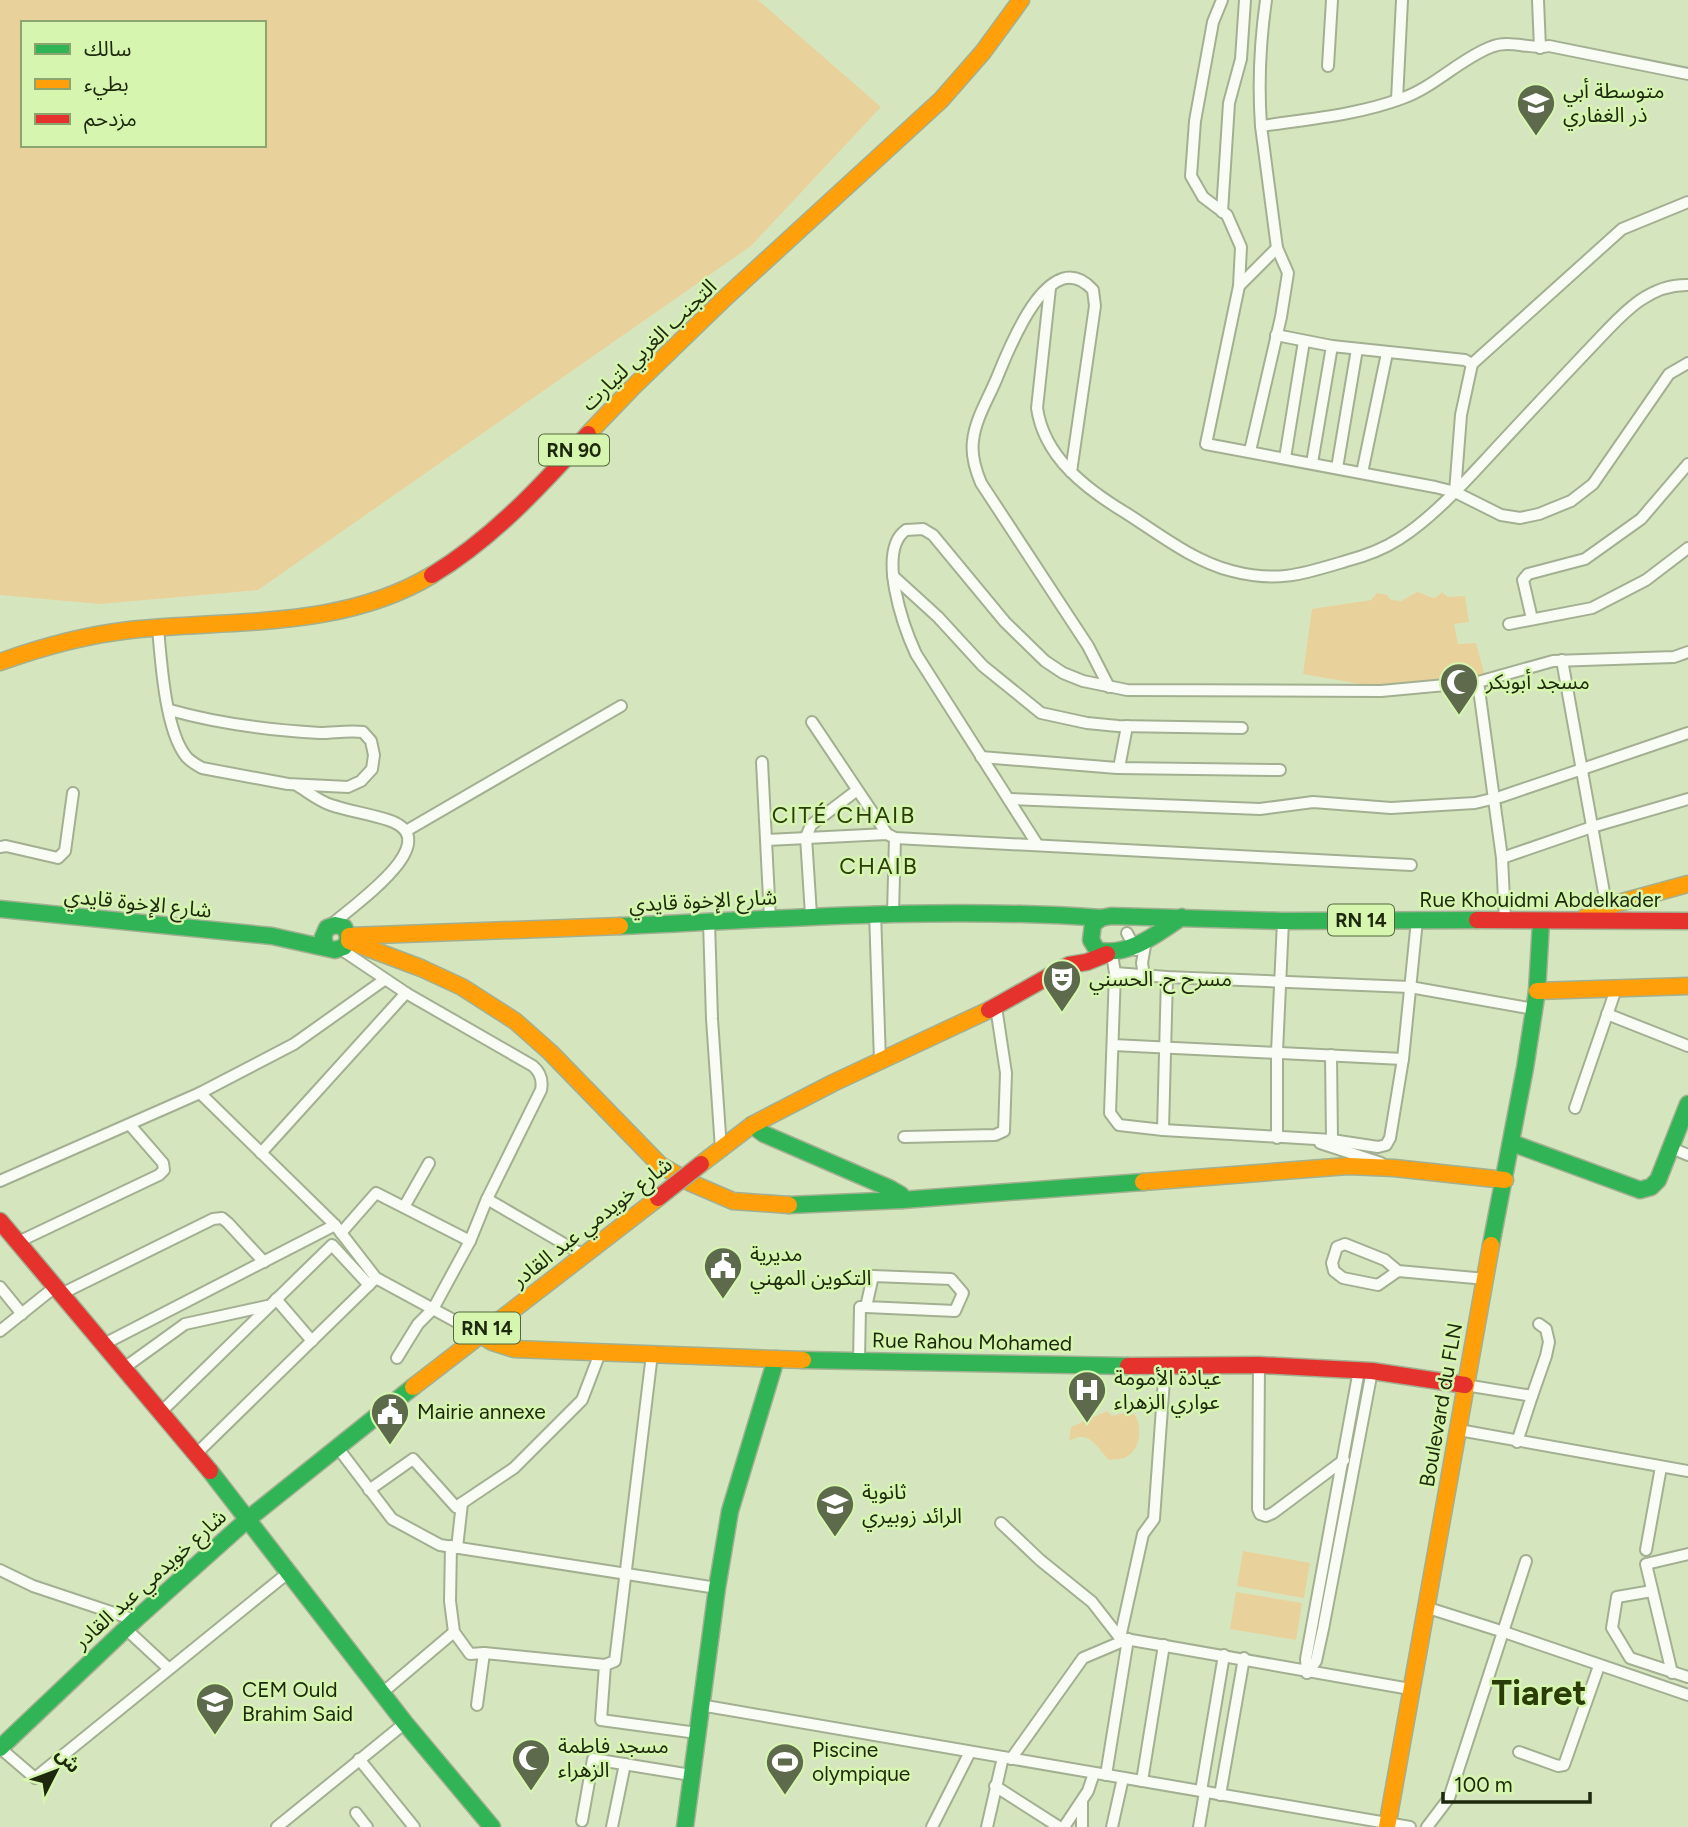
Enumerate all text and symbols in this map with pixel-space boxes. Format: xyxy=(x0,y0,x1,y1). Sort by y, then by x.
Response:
legend xyxy=(21,21,266,147)
text: سالك xyxy=(84,36,131,61)
text: بطيء xyxy=(84,71,129,100)
place label: متوسطة أبي ذر الغفاري xyxy=(1563,78,1665,131)
school or university icon: متوسطة أبي ذر الغفاري xyxy=(1515,82,1557,137)
text: مزدحم xyxy=(84,106,137,134)
street label: التجنب الغربي لتيارت xyxy=(576,274,724,418)
road number: RN 90 xyxy=(539,435,609,466)
mosque icon: مسجد أبوبكر xyxy=(1438,661,1480,716)
place label: مسجد أبوبكر xyxy=(1485,669,1590,694)
district label: CITÉ CHAIB xyxy=(772,801,916,829)
district label: CHAIB xyxy=(839,852,919,880)
street label: شارع الإخوة قايدي xyxy=(63,882,213,927)
street label: شارع الإخوة قايدي xyxy=(628,884,778,921)
street label: Rue Khouidmi Abdelkader xyxy=(1419,887,1661,912)
road number: RN 14 xyxy=(1328,904,1394,936)
theatre icon: مسرح ح. الحسني xyxy=(1041,958,1083,1013)
place label: مسرح ح. الحسني xyxy=(1089,966,1232,995)
street label: شارع خويدمي عبد القادر xyxy=(506,1151,679,1296)
place label: مديرية التكوين المهني xyxy=(750,1241,872,1294)
public building icon: مديرية التكوين المهني xyxy=(702,1245,744,1300)
road number: RN 14 xyxy=(454,1312,520,1344)
street label: Boulevard du FLN xyxy=(1414,1321,1467,1489)
street label: Rue Rahou Mohamed xyxy=(872,1327,1072,1356)
place label: عيادة الأمومة عواري الزهراء xyxy=(1114,1365,1222,1418)
hospital icon: عيادة الأمومة عواري الزهراء xyxy=(1066,1369,1108,1424)
public building icon: Mairie annexe xyxy=(369,1391,411,1446)
place label: Mairie annexe xyxy=(417,1399,546,1424)
place label: ثانوية الرائد زوبيري xyxy=(862,1479,962,1532)
school or university icon: ثانوية الرائد زوبيري xyxy=(814,1483,856,1538)
street label: شارع خويدمي عبد القادر xyxy=(68,1504,234,1657)
district label: Tiaret xyxy=(1492,1672,1587,1714)
place label: CEM Ould Brahim Said xyxy=(242,1677,353,1726)
school or university icon: CEM Ould Brahim Said xyxy=(194,1681,236,1736)
place label: مسجد فاطمة الزهراء xyxy=(558,1733,669,1782)
north arrow xyxy=(21,1736,91,1806)
mosque icon: مسجد فاطمة الزهراء xyxy=(510,1737,552,1792)
place label: Piscine olympique xyxy=(812,1737,910,1786)
sports icon: Piscine olympique xyxy=(764,1741,806,1796)
text: ش xyxy=(51,1743,86,1777)
scale bar xyxy=(1443,1760,1590,1804)
text: 100 m xyxy=(1454,1772,1513,1797)

